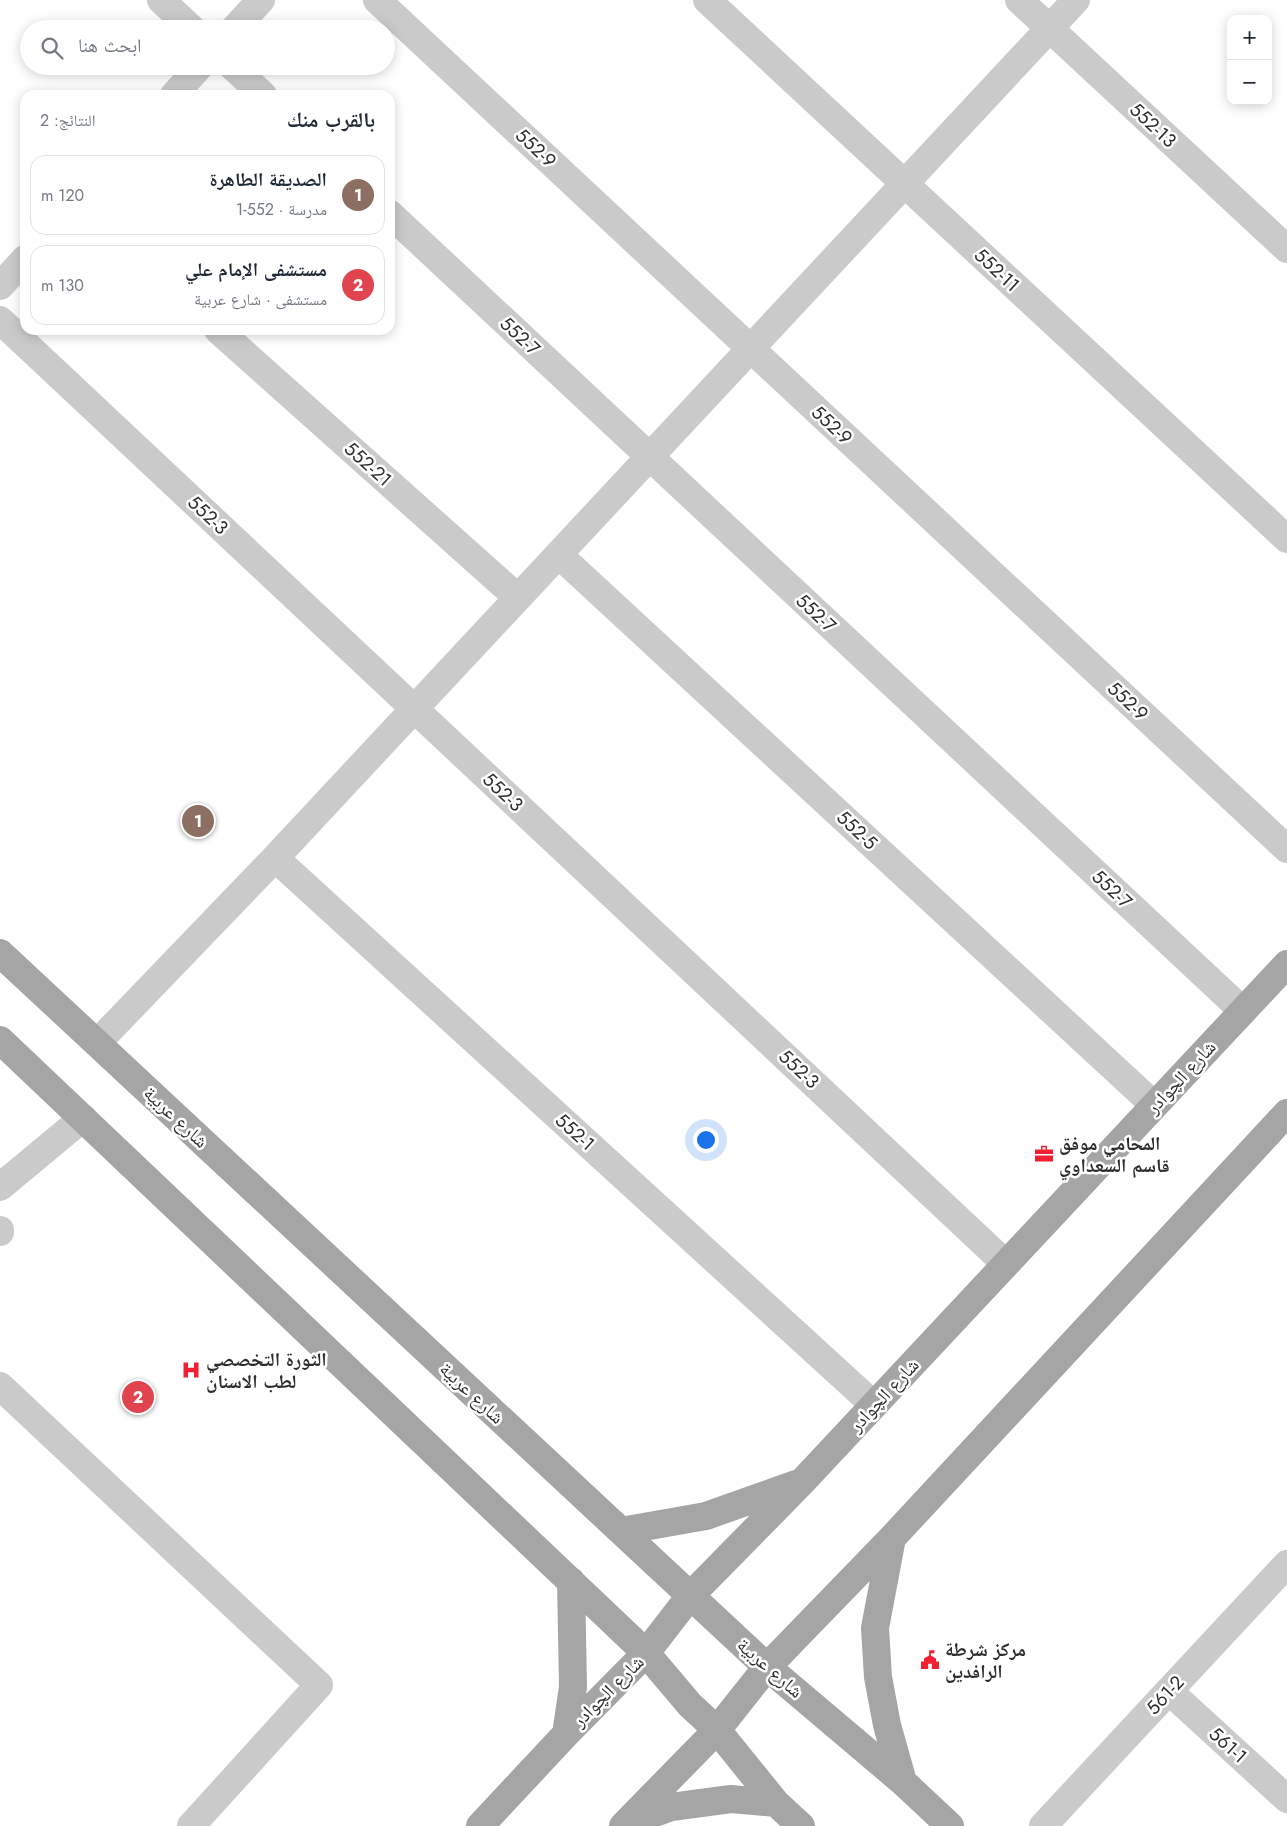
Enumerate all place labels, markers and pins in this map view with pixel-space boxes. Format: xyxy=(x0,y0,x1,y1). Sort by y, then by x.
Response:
pin: 1 xyxy=(182,802,214,840)
place label: المحامي موفق قاسم السعداوي xyxy=(1059,1130,1170,1180)
office icon: المحامي موفق قاسم السعداوي xyxy=(1033,1143,1055,1165)
place label: الثورة التخصصي لطب الاسنان xyxy=(206,1346,327,1395)
hospital icon: الثورة التخصصي لطب الاسنان xyxy=(180,1359,202,1381)
pin: 2 xyxy=(122,1378,154,1416)
place label: مركز شرطة الرافدين xyxy=(945,1636,1026,1685)
public building icon: مركز شرطة الرافدين xyxy=(919,1649,941,1671)

